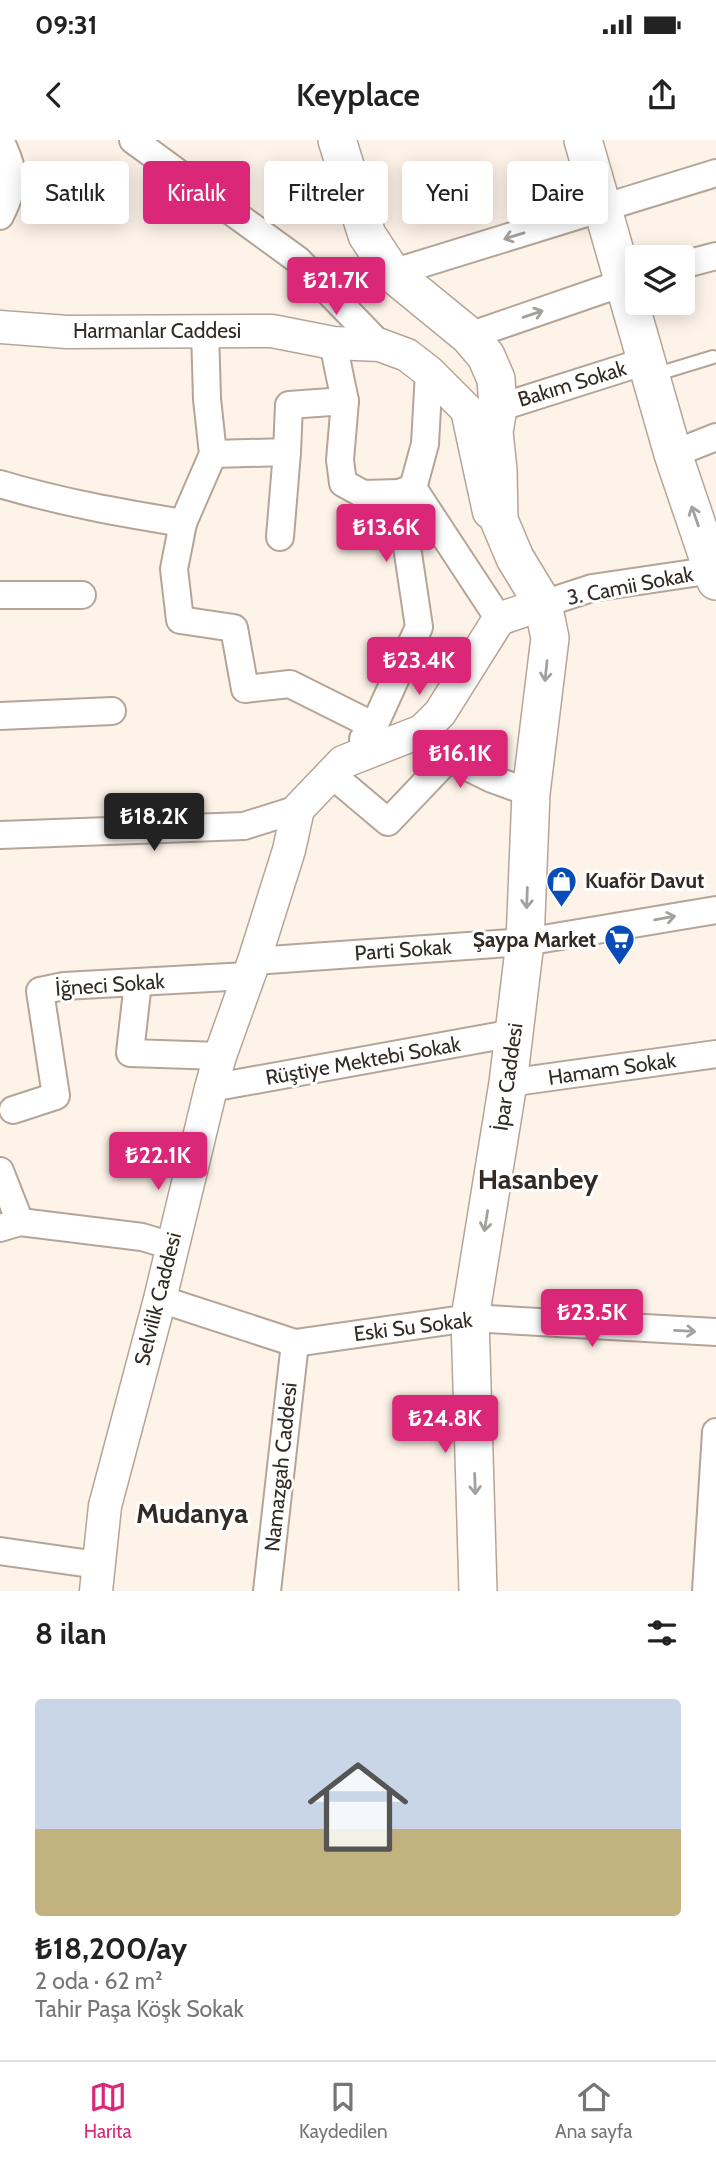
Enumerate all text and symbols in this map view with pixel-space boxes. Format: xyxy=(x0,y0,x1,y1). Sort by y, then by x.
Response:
text: 09:31 xyxy=(35,9,97,41)
text: Keyplace xyxy=(296,75,420,114)
icon: back xyxy=(35,76,73,114)
icon: share xyxy=(643,76,681,114)
chip: Satılık xyxy=(21,161,129,224)
chip: Kiralık xyxy=(143,161,250,224)
chip: Filtreler xyxy=(264,161,388,224)
chip: Yeni xyxy=(402,161,493,224)
chip: Daire xyxy=(507,161,608,224)
one-way arrow xyxy=(503,230,525,243)
map controls xyxy=(625,245,695,315)
button: layers xyxy=(625,245,695,315)
pin: ₺21.7K xyxy=(279,258,393,317)
text: ₺21.7K xyxy=(303,266,369,294)
one-way arrow xyxy=(522,307,544,319)
street label: Harmanlar Caddesi xyxy=(73,318,241,343)
street label: Bakım Sokak xyxy=(515,355,630,412)
pin: ₺13.6K xyxy=(329,504,443,564)
one-way arrow xyxy=(688,506,700,528)
text: ₺13.6K xyxy=(352,513,420,541)
street label: 3. Camii Sokak xyxy=(565,561,696,610)
pin: ₺23.4K xyxy=(362,638,476,697)
text: ₺23.4K xyxy=(383,646,455,674)
one-way arrow xyxy=(539,660,552,682)
pin: ₺16.1K xyxy=(403,730,517,790)
text: ₺16.1K xyxy=(429,739,491,767)
pin: ₺18.2K xyxy=(97,794,211,853)
text: ₺18.2K xyxy=(120,802,188,830)
shop icon: Kuaför Davut xyxy=(545,864,579,908)
place label: Kuaför Davut xyxy=(585,868,704,893)
one-way arrow xyxy=(520,886,533,909)
one-way arrow xyxy=(653,911,676,924)
supermarket icon: Şaypa Market xyxy=(602,923,636,967)
place label: Şaypa Market xyxy=(473,927,596,952)
street label: Parti Sokak xyxy=(354,934,453,965)
street label: İğneci Sokak xyxy=(54,968,166,1001)
street label: İpar Caddesi xyxy=(488,1021,527,1133)
street label: Rüştiye Mektebi Sokak xyxy=(263,1031,463,1090)
street label: Hamam Sokak xyxy=(546,1047,678,1090)
pin: ₺22.1K xyxy=(101,1132,215,1192)
text: ₺22.1K xyxy=(125,1141,191,1169)
district label: Hasanbey xyxy=(478,1162,598,1196)
one-way arrow xyxy=(479,1209,492,1232)
street label: Selvilik Caddesi xyxy=(129,1230,186,1368)
pin: ₺23.5K xyxy=(535,1290,649,1349)
text: ₺23.5K xyxy=(557,1298,627,1326)
street label: Eski Su Sokak xyxy=(352,1307,474,1346)
one-way arrow xyxy=(673,1324,696,1337)
street label: Namazgah Caddesi xyxy=(259,1381,302,1553)
pin: ₺24.8K xyxy=(388,1396,502,1455)
text: ₺24.8K xyxy=(408,1404,482,1432)
one-way arrow xyxy=(468,1472,481,1495)
district label: Mudanya xyxy=(136,1496,248,1530)
icon: filters xyxy=(643,1614,681,1652)
text: 8 ilan xyxy=(35,1615,106,1652)
icon: home xyxy=(295,1744,421,1870)
text: ₺18,200/ay xyxy=(35,1930,187,1967)
text: 2 oda · 62 m² xyxy=(35,1967,163,1995)
text: Tahir Paşa Köşk Sokak xyxy=(35,1995,244,2023)
tab: Harita xyxy=(84,2078,132,2143)
tab: Kaydedilen xyxy=(299,2078,388,2143)
tab: Ana sayfa xyxy=(555,2078,632,2143)

